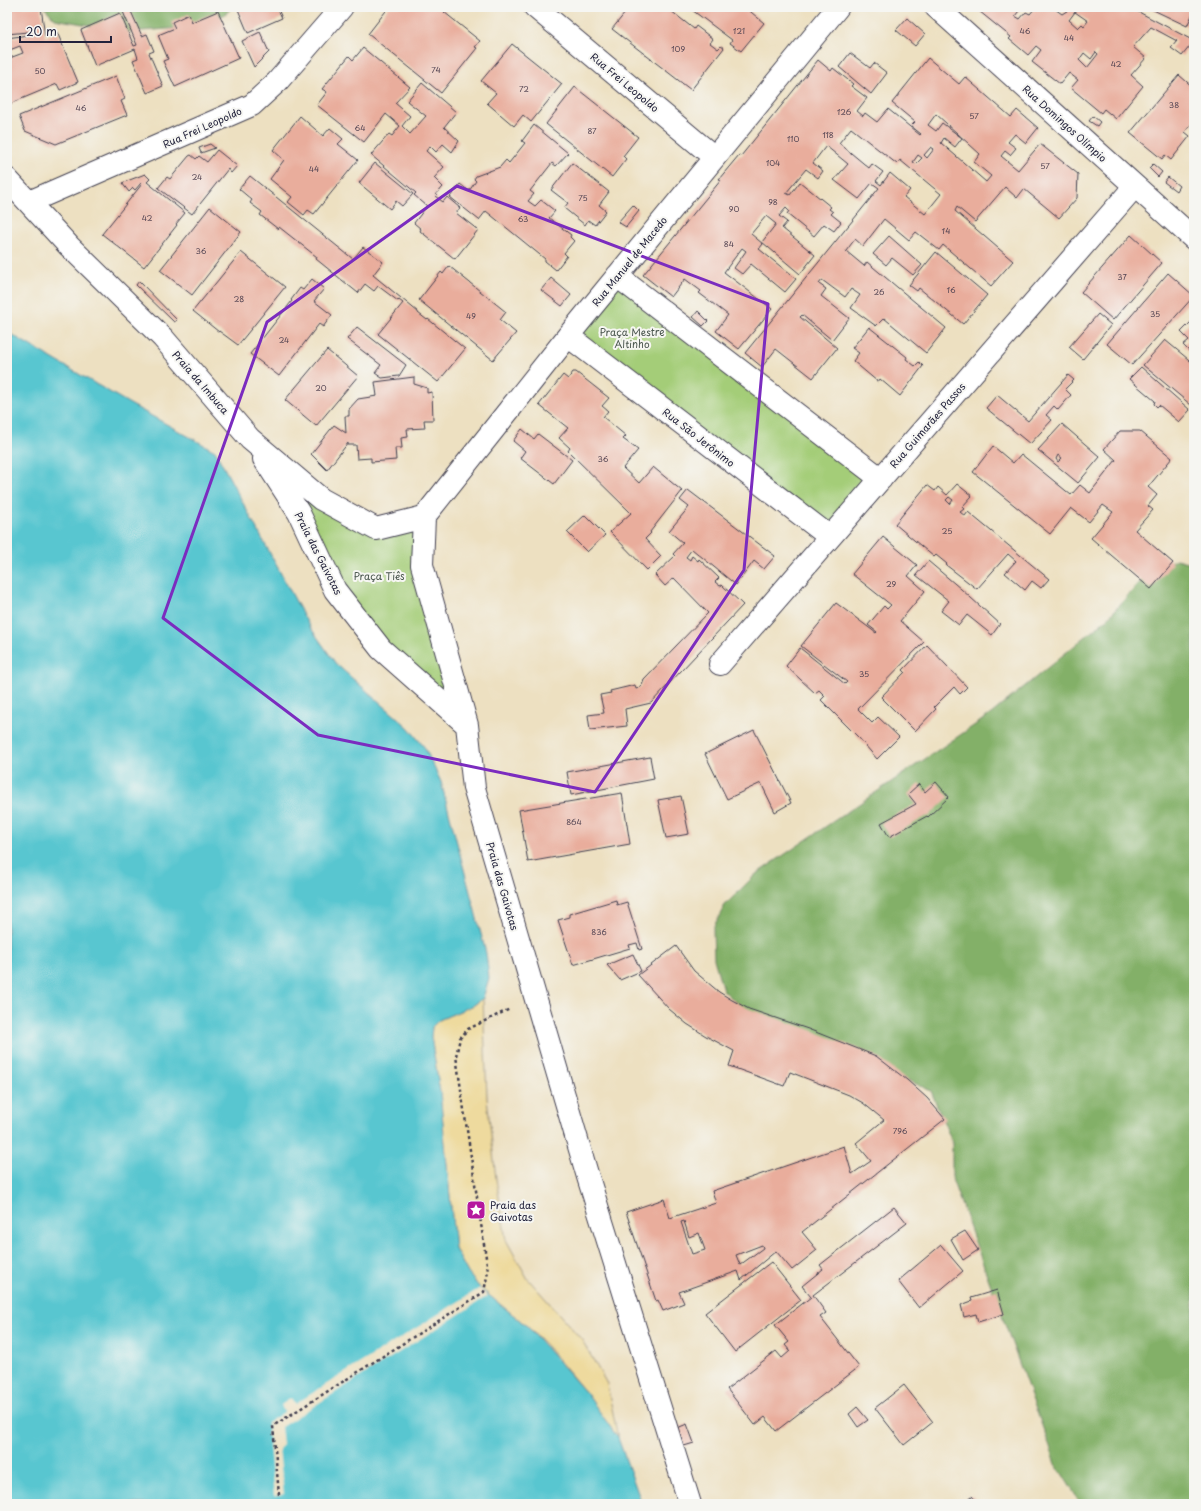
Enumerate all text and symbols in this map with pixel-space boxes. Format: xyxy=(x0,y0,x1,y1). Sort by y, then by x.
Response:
scale bar xyxy=(20,18,111,44)
text: 20 m xyxy=(26,22,57,40)
house number: 121 xyxy=(733,25,745,37)
house number: 46 xyxy=(1020,25,1031,37)
house number: 44 xyxy=(1064,32,1074,44)
house number: 109 xyxy=(671,43,685,55)
street label: Rua Frei Leopoldo xyxy=(588,49,663,115)
house number: 42 xyxy=(1111,58,1122,70)
house number: 74 xyxy=(431,64,441,76)
house number: 50 xyxy=(35,65,46,77)
street label: Rua Domingos Olímpio xyxy=(1020,81,1111,165)
house number: 72 xyxy=(519,83,529,95)
house number: 38 xyxy=(1169,99,1179,111)
house number: 46 xyxy=(76,102,87,114)
street label: Rua Frei Leopoldo xyxy=(160,103,244,151)
house number: 126 xyxy=(837,106,852,118)
house number: 57 xyxy=(969,110,979,122)
house number: 64 xyxy=(355,122,365,134)
house number: 87 xyxy=(587,125,597,137)
house number: 118 xyxy=(822,129,834,141)
house number: 110 xyxy=(787,133,799,145)
house number: 104 xyxy=(766,157,780,169)
house number: 57 xyxy=(1040,160,1050,172)
house number: 44 xyxy=(309,163,319,175)
house number: 24 xyxy=(192,171,202,183)
house number: 75 xyxy=(578,192,588,204)
house number: 98 xyxy=(768,196,778,208)
house number: 90 xyxy=(729,203,739,215)
house number: 42 xyxy=(142,212,153,224)
street label: Rua Manuel de Macedo xyxy=(588,212,670,309)
house number: 63 xyxy=(518,213,528,225)
house number: 14 xyxy=(942,225,950,237)
house number: 84 xyxy=(724,238,734,250)
house number: 36 xyxy=(196,245,207,257)
house number: 37 xyxy=(1117,271,1127,283)
house number: 16 xyxy=(946,284,956,296)
house number: 26 xyxy=(874,286,885,298)
house number: 28 xyxy=(234,293,244,305)
house number: 35 xyxy=(1150,308,1160,320)
house number: 49 xyxy=(466,310,476,322)
park label: Praça Mestre Altinho xyxy=(599,324,665,351)
house number: 24 xyxy=(279,334,289,346)
street label: Praia da Imbuca xyxy=(169,347,233,417)
street label: Rua Guimarães Passos xyxy=(886,379,969,471)
house number: 20 xyxy=(315,382,327,394)
street label: Rua São Jerônimo xyxy=(660,404,739,470)
house number: 36 xyxy=(598,453,609,465)
street label: Praia das Gaivotas xyxy=(292,509,347,597)
house number: 25 xyxy=(942,525,952,537)
park label: Praça Tiês xyxy=(353,568,405,583)
house number: 29 xyxy=(886,578,896,590)
house number: 35 xyxy=(859,668,869,680)
house number: 864 xyxy=(566,816,582,828)
street label: Praia das Gaivotas xyxy=(483,840,523,932)
house number: 836 xyxy=(591,926,607,938)
house number: 796 xyxy=(893,1125,908,1137)
place label: Praia das Gaivotas xyxy=(490,1197,537,1224)
place icon: Praia das Gaivotas xyxy=(465,1199,487,1221)

